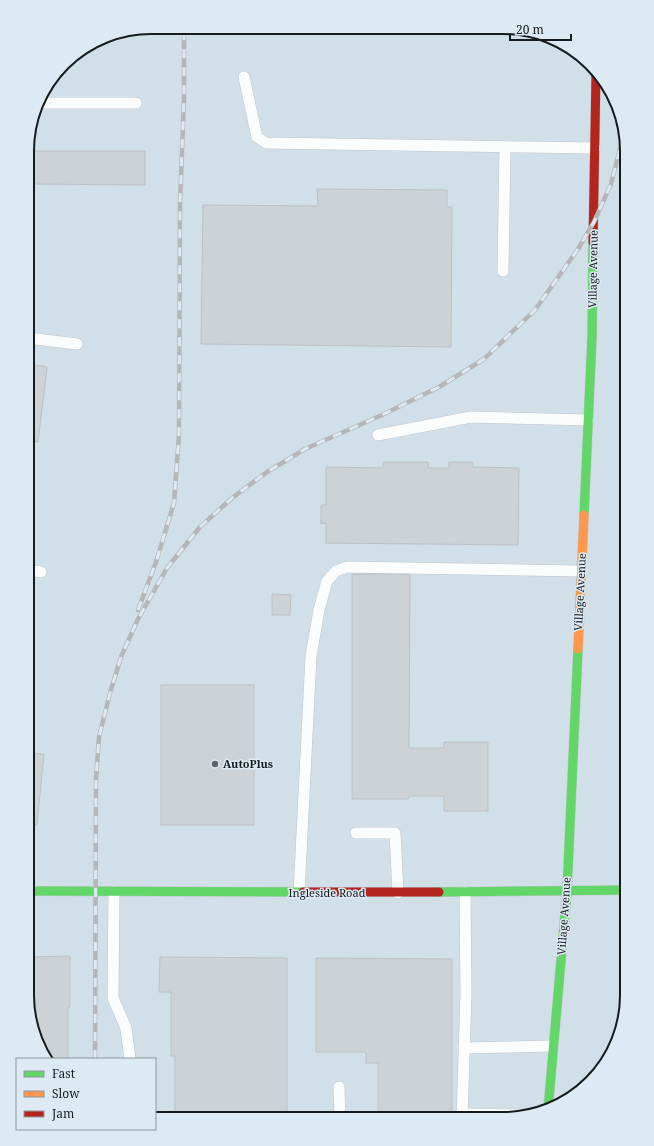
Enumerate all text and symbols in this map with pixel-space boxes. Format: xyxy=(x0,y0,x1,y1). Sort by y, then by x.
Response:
scale bar xyxy=(510,16,571,42)
text: 20 m xyxy=(516,21,544,38)
street label: Village Avenue xyxy=(584,230,601,308)
street label: Village Avenue xyxy=(570,553,589,631)
place label: AutoPlus xyxy=(223,756,273,771)
marker: AutoPlus xyxy=(210,759,220,769)
street label: Village Avenue xyxy=(553,876,574,955)
street label: Ingleside Road xyxy=(289,885,366,900)
legend xyxy=(16,1058,156,1130)
text: Fast xyxy=(52,1065,75,1082)
text: Slow xyxy=(52,1085,80,1102)
text: Jam xyxy=(51,1105,74,1122)

